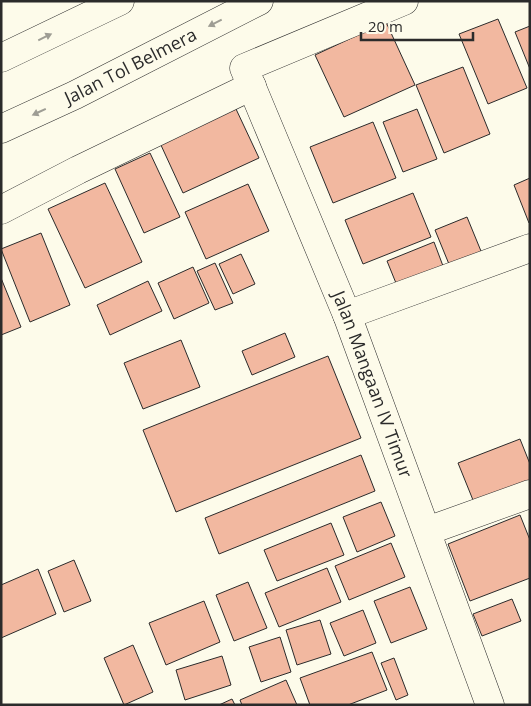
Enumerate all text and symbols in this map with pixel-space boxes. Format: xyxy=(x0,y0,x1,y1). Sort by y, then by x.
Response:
scale bar xyxy=(361,10,474,42)
text: 20 m xyxy=(368,16,403,36)
one-way arrow xyxy=(208,19,222,27)
street label: Jalan Tol Belmera xyxy=(58,22,201,110)
one-way arrow xyxy=(38,33,52,41)
one-way arrow xyxy=(32,108,46,116)
street label: Jalan Mangaan IV Timur xyxy=(326,285,419,482)

